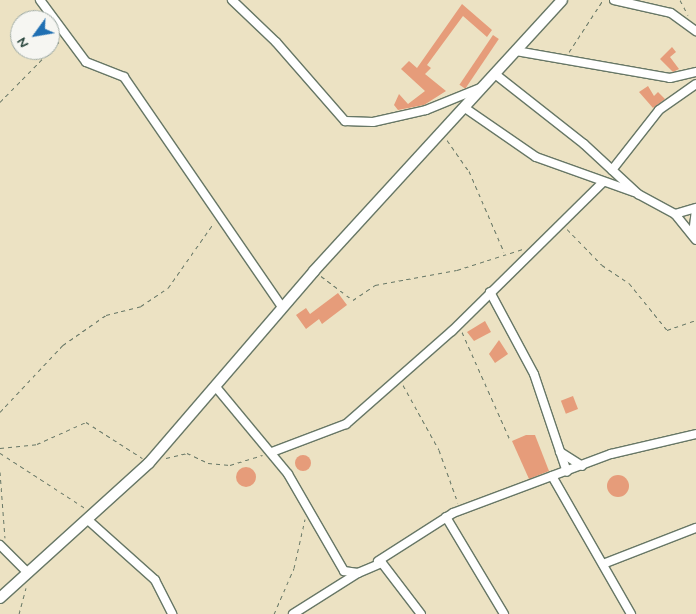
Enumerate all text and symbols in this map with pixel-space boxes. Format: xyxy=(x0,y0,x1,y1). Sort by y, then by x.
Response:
north arrow xyxy=(10,10,60,60)
text: N xyxy=(13,34,33,51)

